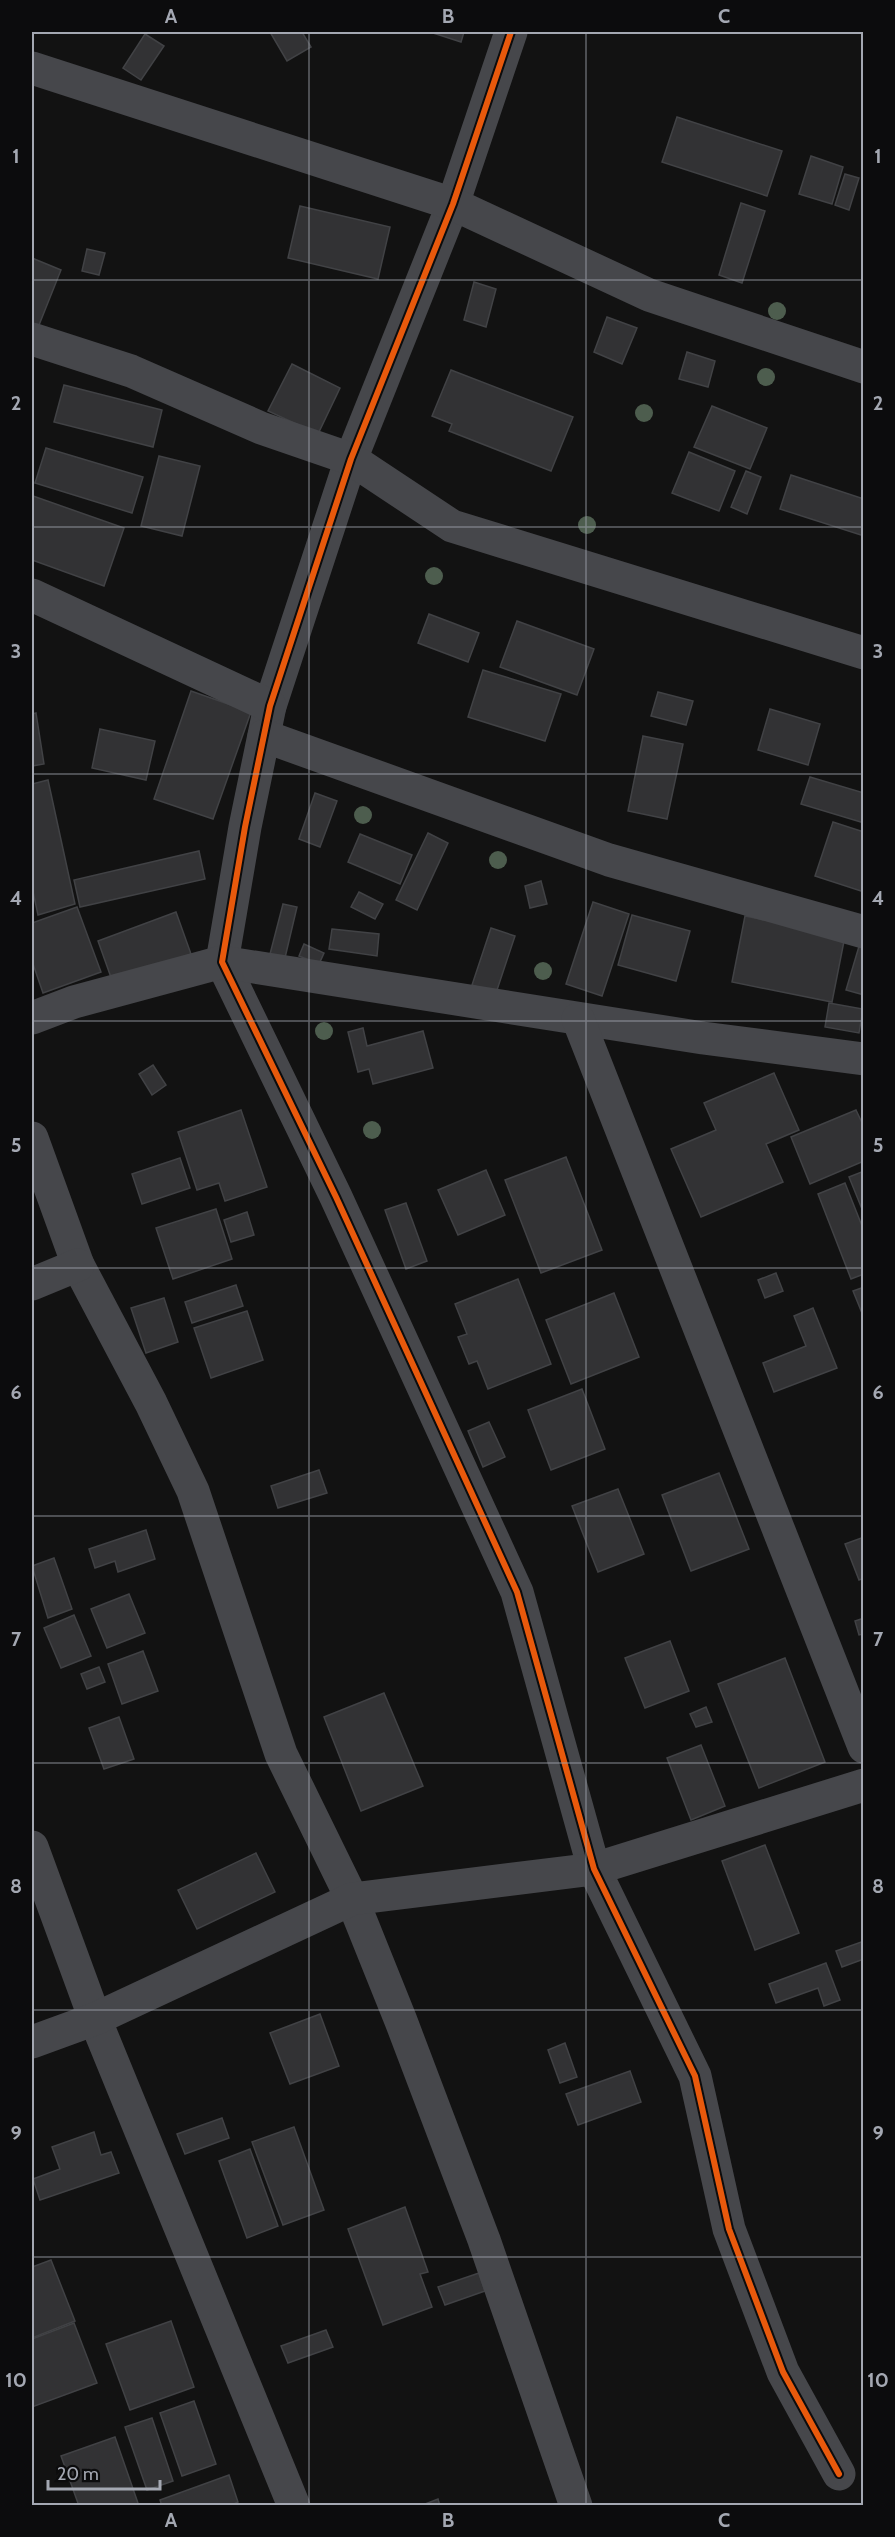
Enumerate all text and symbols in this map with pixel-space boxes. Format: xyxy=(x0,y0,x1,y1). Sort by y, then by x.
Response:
text: A xyxy=(165,4,178,28)
text: B xyxy=(442,4,454,28)
text: C xyxy=(718,4,730,28)
text: 1 xyxy=(12,144,20,168)
text: 1 xyxy=(874,144,882,168)
text: 2 xyxy=(11,391,21,415)
text: 2 xyxy=(873,391,883,415)
text: 3 xyxy=(11,639,21,663)
text: 3 xyxy=(873,639,883,663)
text: 4 xyxy=(10,886,22,910)
text: 4 xyxy=(872,886,884,910)
text: 5 xyxy=(11,1133,21,1157)
text: 5 xyxy=(873,1133,883,1157)
text: 6 xyxy=(10,1380,22,1404)
text: 6 xyxy=(872,1380,884,1404)
text: 7 xyxy=(11,1627,22,1651)
text: 7 xyxy=(873,1627,884,1651)
text: 8 xyxy=(10,1874,22,1898)
text: 8 xyxy=(872,1874,884,1898)
text: 9 xyxy=(10,2121,22,2145)
text: 9 xyxy=(872,2121,884,2145)
text: 10 xyxy=(5,2368,27,2392)
text: 10 xyxy=(867,2368,889,2392)
scale bar xyxy=(48,2453,160,2491)
text: 20 m xyxy=(57,2463,99,2485)
text: A xyxy=(165,2508,178,2532)
text: B xyxy=(442,2508,454,2532)
text: C xyxy=(718,2508,730,2532)

